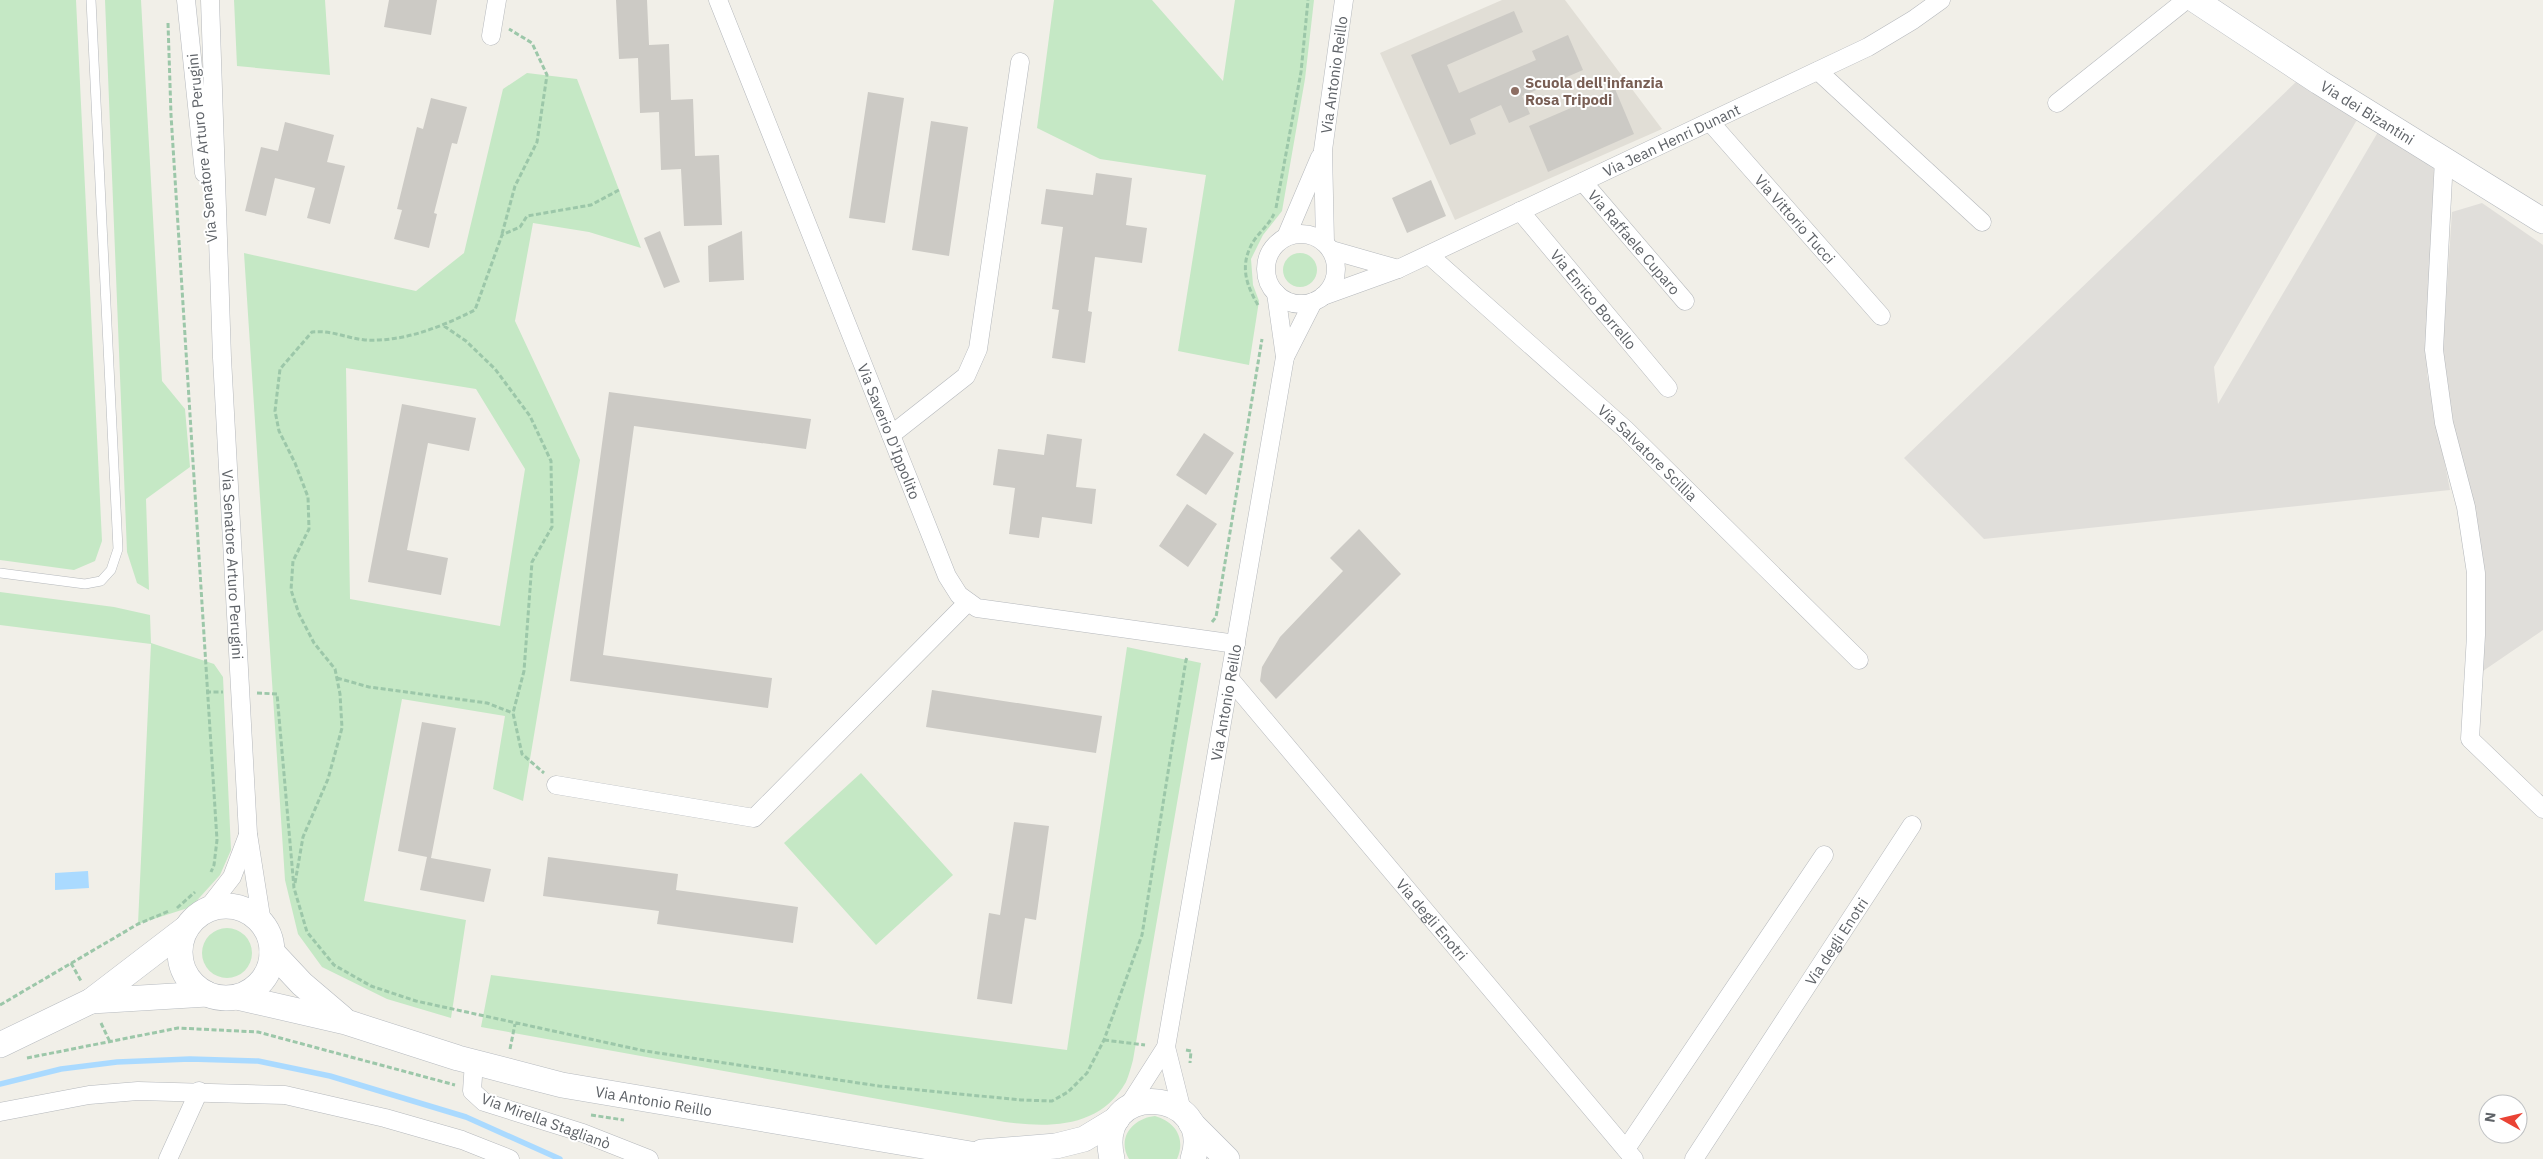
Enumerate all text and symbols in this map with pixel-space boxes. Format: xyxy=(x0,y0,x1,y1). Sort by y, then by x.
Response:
street label: Via Antonio Reillo xyxy=(1316,15,1351,135)
street label: Via Senatore Arturo Perugini xyxy=(183,52,221,244)
place label: Scuola dell'infanzia Rosa Tripodi xyxy=(1525,73,1664,109)
street label: Via dei Bizantini xyxy=(2317,76,2418,149)
marker: Scuola dell'infanzia Rosa Tripodi xyxy=(1509,85,1521,97)
street label: Via Jean Henri Dunant xyxy=(1600,99,1743,180)
street label: Via Vittorio Tucci xyxy=(1751,170,1840,267)
street label: Via Raffaele Cuparo xyxy=(1584,186,1685,298)
street label: Via Enrico Borrello xyxy=(1547,245,1641,353)
street label: Via Saverio D'Ippolito xyxy=(854,360,925,502)
street label: Via Salvatore Scillìa xyxy=(1594,400,1702,505)
street label: Via Senatore Arturo Perugini xyxy=(219,469,248,660)
street label: Via Antonio Reillo xyxy=(1206,643,1245,762)
street label: Via degli Enotri xyxy=(1392,874,1472,964)
street label: Via degli Enotri xyxy=(1801,894,1872,989)
street label: Via Antonio Reillo xyxy=(594,1081,714,1120)
street label: Via Mirella Staglianò xyxy=(479,1089,613,1153)
north arrow xyxy=(2478,1094,2528,1144)
text: N xyxy=(2481,1111,2500,1123)

